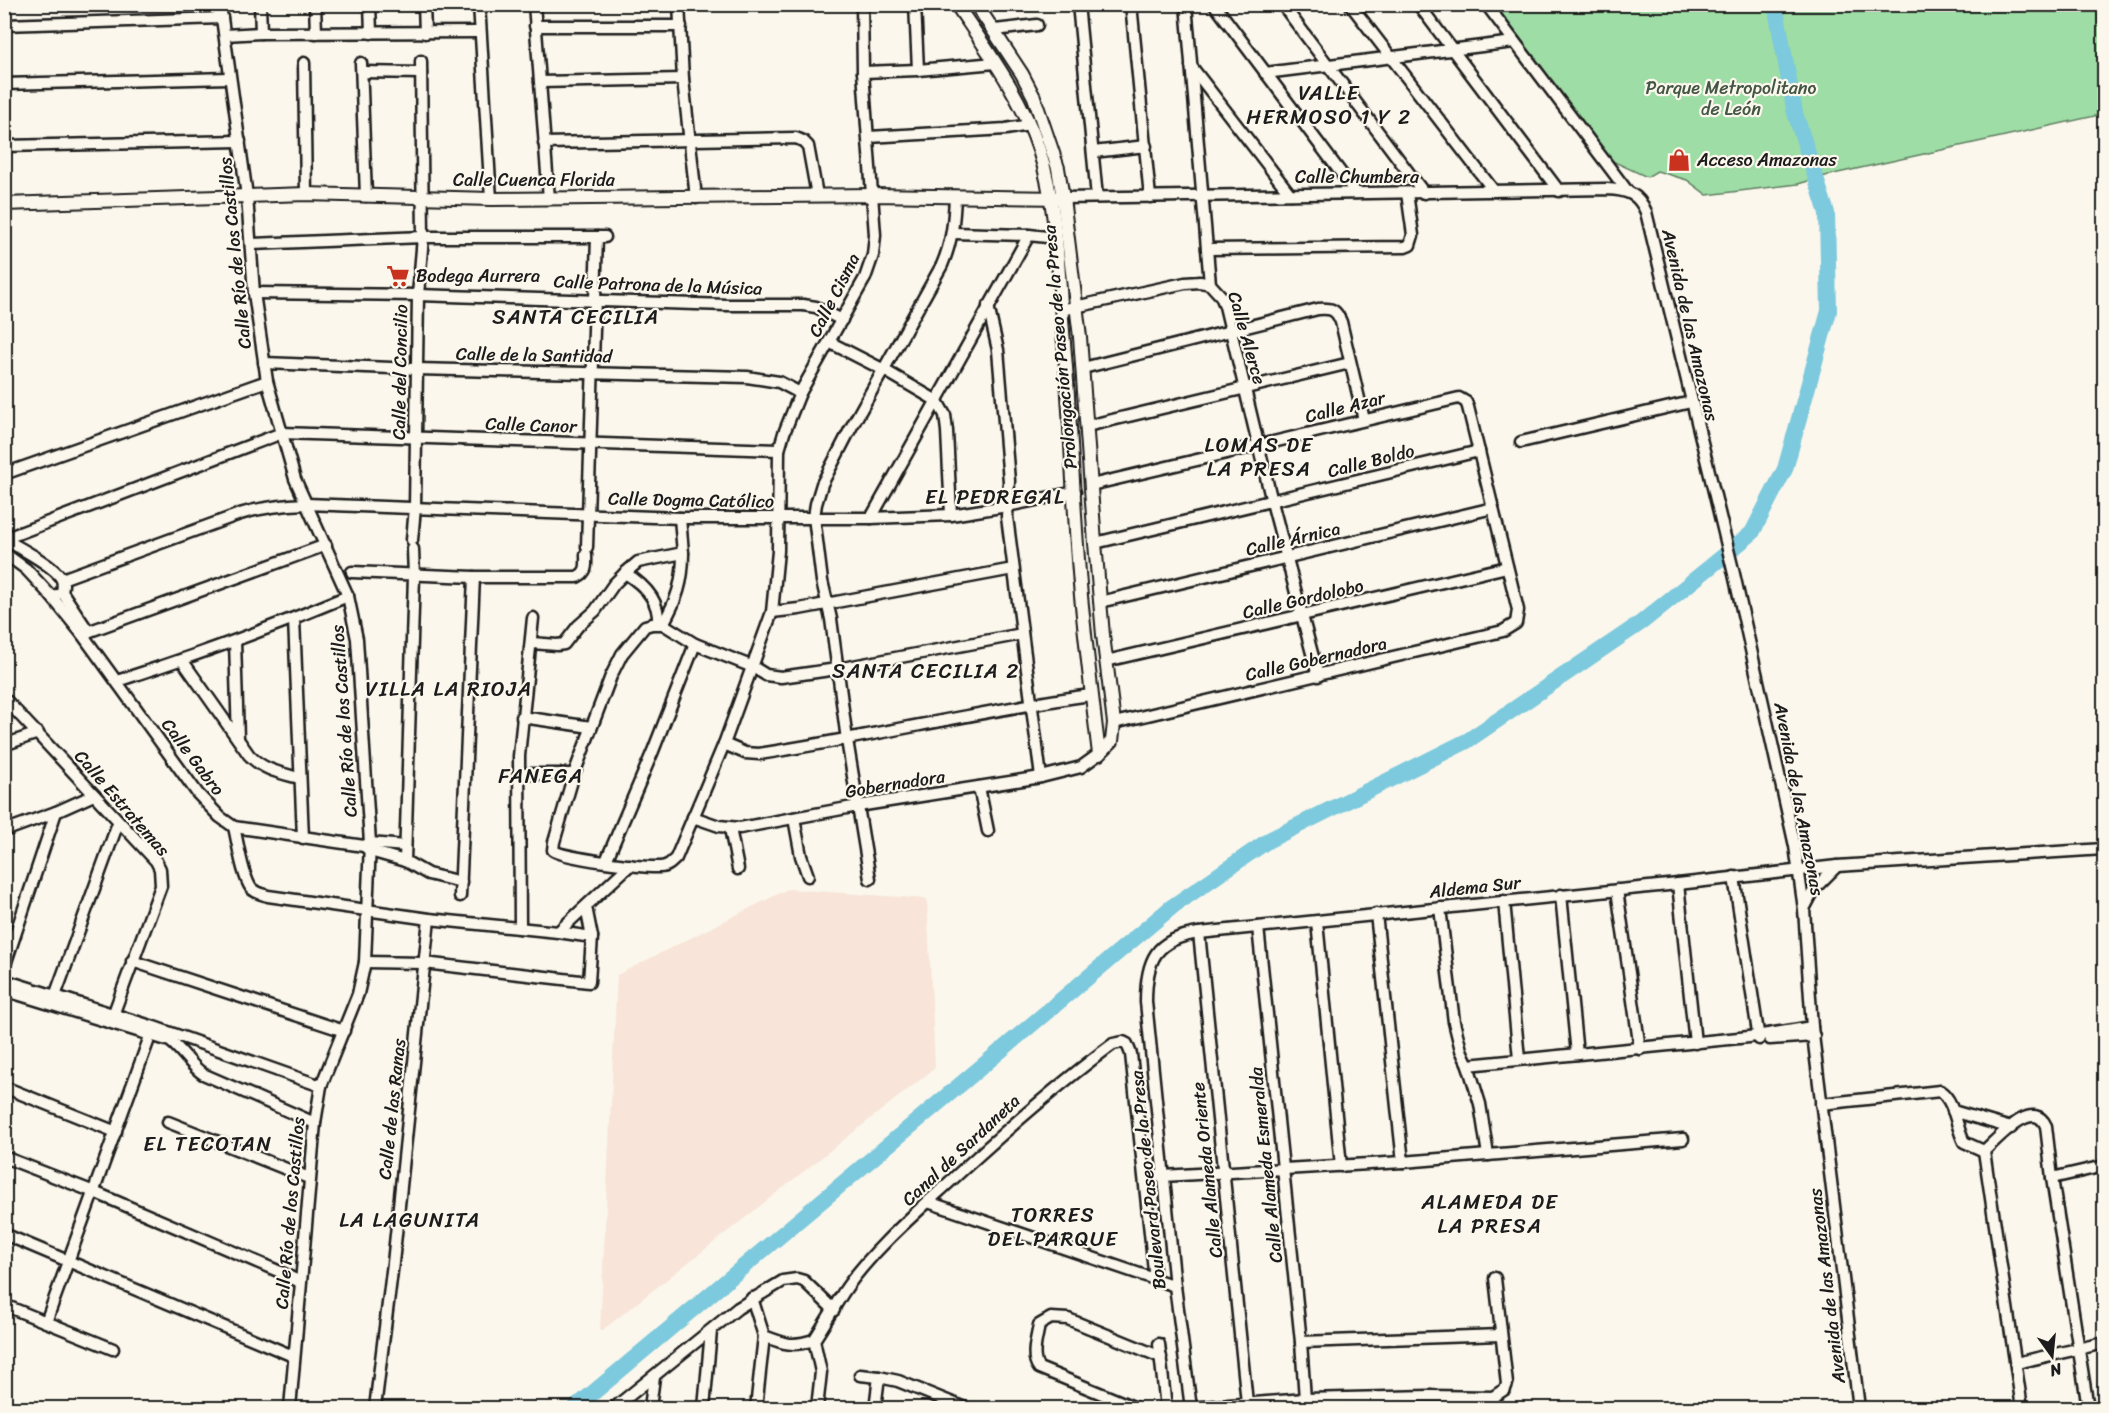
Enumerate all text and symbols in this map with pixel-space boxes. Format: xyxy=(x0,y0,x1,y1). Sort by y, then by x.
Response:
park label: Parque Metropolitano de León xyxy=(1646,72,1817,125)
district label: VALLE HERMOSO 1 Y 2 xyxy=(1246,74,1412,136)
place label: Acceso Amazonas xyxy=(1696,144,1837,176)
shop icon: Acceso Amazonas xyxy=(1666,147,1692,173)
street label: Calle Río de los Castillos xyxy=(209,155,261,351)
street label: Calle Chumbera xyxy=(1295,161,1420,193)
street label: Calle Cuenca Florida xyxy=(453,164,616,196)
street label: Prolongación Paseo de la Presa xyxy=(1033,223,1087,470)
street label: Avenida de las Amazonas xyxy=(1652,225,1728,425)
street label: Calle Cisma xyxy=(799,247,869,343)
place label: Bodega Aurrera xyxy=(416,260,540,292)
supermarket icon: Bodega Aurrera xyxy=(385,263,411,289)
street label: Calle Patrona de la Música xyxy=(553,265,763,305)
street label: Calle Alerce xyxy=(1218,288,1276,388)
district label: SANTA CECILIA xyxy=(492,298,660,336)
street label: Calle del Concilio xyxy=(383,304,417,440)
street label: Calle de la Santidad xyxy=(456,338,614,372)
street label: Calle Azar xyxy=(1302,381,1390,432)
street label: Calle Canor xyxy=(485,407,579,443)
district label: LOMAS DE LA PRESA xyxy=(1204,426,1314,488)
street label: Calle Boldo xyxy=(1324,435,1418,487)
district label: EL PEDREGAL xyxy=(925,478,1065,516)
street label: Calle Dogma Católico xyxy=(608,483,774,517)
street label: Calle Árnica xyxy=(1242,513,1344,565)
street label: Calle Gordolobo xyxy=(1239,570,1367,628)
street label: Calle Río de los Castillos xyxy=(321,623,367,818)
street label: Calle Gobernadora xyxy=(1242,627,1390,691)
district label: SANTA CECILIA 2 xyxy=(832,652,1020,690)
district label: VILLA LA RIOJA xyxy=(365,670,533,708)
street label: Avenida de las Amazonas xyxy=(1764,699,1834,899)
street label: Calle Gabro xyxy=(153,711,233,803)
street label: Calle Estratemas xyxy=(66,742,178,865)
district label: FANEGA xyxy=(498,757,584,795)
street label: Gobernadora xyxy=(843,760,948,808)
street label: Aldema Sur xyxy=(1427,866,1524,908)
street label: Calle de las Ranas xyxy=(369,1036,415,1181)
street label: Calle Alameda Esmeralda xyxy=(1240,1065,1292,1264)
street label: Boulevard Paseo de la Presa xyxy=(1120,1068,1175,1291)
street label: Calle Alameda Oriente xyxy=(1182,1080,1232,1260)
street label: Canal de Sardaneta xyxy=(894,1086,1028,1214)
street label: Calle Río de los Castillos xyxy=(266,1115,314,1310)
district label: EL TECOTAN xyxy=(143,1125,273,1163)
district label: ALAMEDA DE LA PRESA xyxy=(1420,1183,1559,1245)
street label: Avenida de las Amazonas xyxy=(1799,1186,1855,1386)
district label: TORRES DEL PARQUE xyxy=(988,1196,1118,1258)
district label: LA LAGUNITA xyxy=(339,1201,481,1239)
north arrow xyxy=(2022,1326,2082,1386)
text: N xyxy=(2046,1354,2066,1386)

